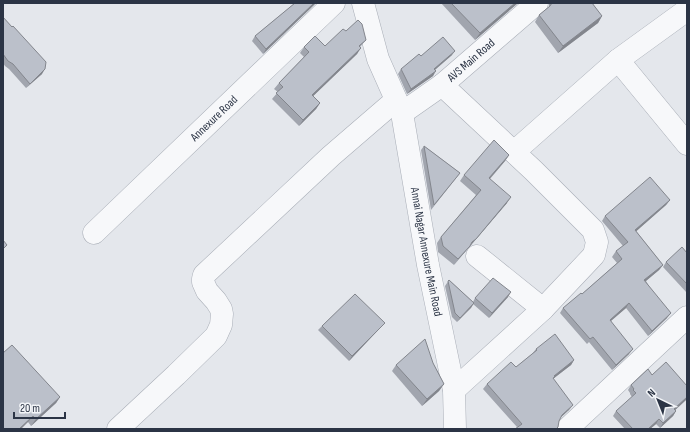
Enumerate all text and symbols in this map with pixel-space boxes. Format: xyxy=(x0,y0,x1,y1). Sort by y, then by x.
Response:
street label: AVS Main Road xyxy=(443,36,498,86)
street label: Annexure Road xyxy=(187,92,241,145)
street label: Annai Nagar Annexure Main Road xyxy=(407,185,445,318)
north arrow xyxy=(638,380,678,420)
text: N xyxy=(645,386,658,400)
scale bar xyxy=(14,394,65,420)
text: 20 m xyxy=(20,401,40,416)

